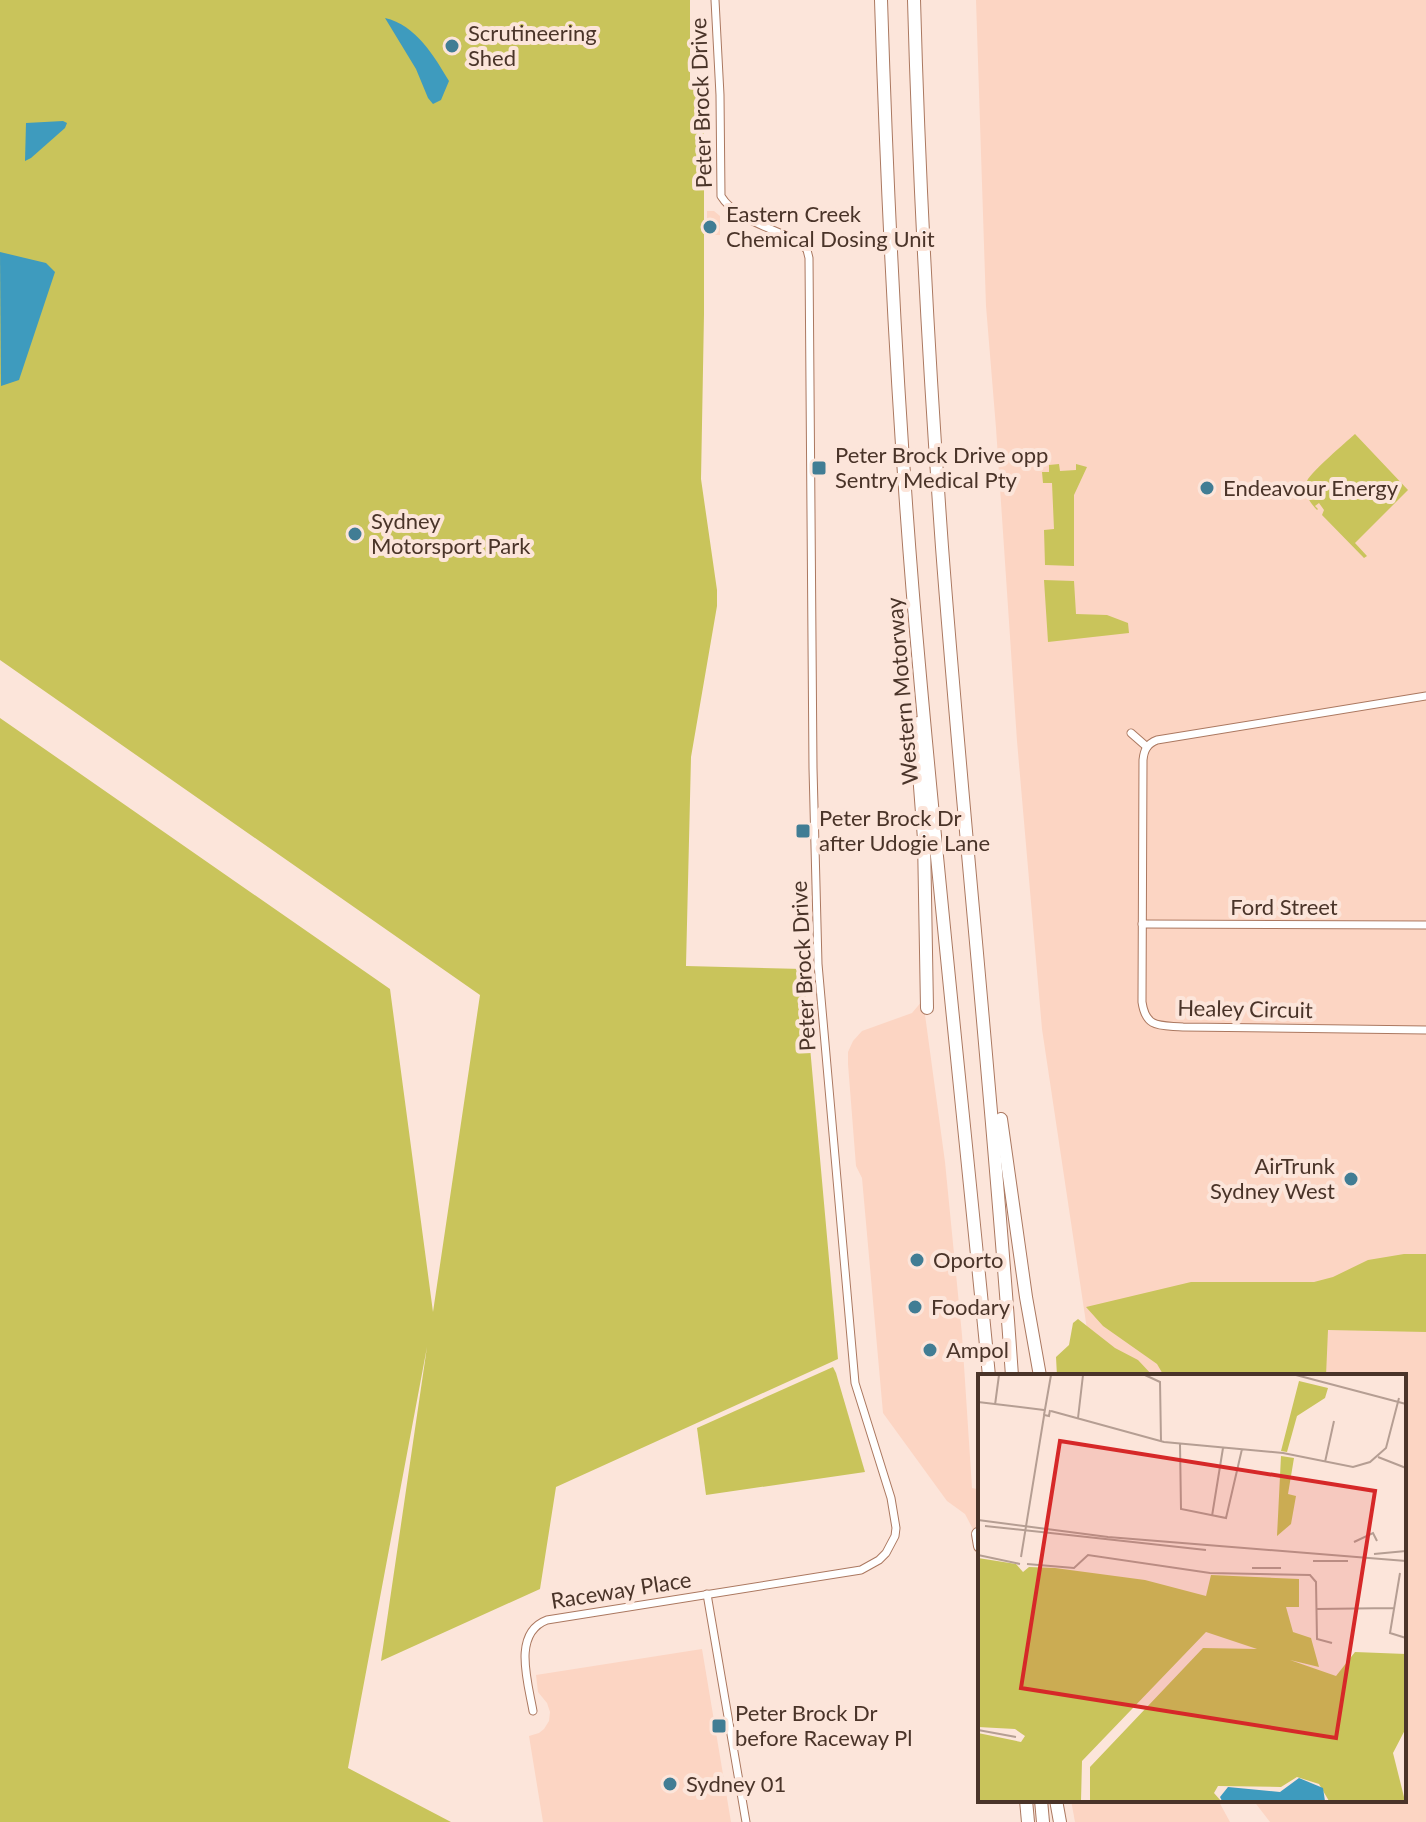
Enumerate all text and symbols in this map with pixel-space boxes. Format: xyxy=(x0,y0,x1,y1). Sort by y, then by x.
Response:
street label: Peter Brock Drive xyxy=(684,17,717,189)
place label: Scrutineering Shed xyxy=(468,19,597,71)
marker: Scrutineering Shed xyxy=(443,37,461,55)
place label: Eastern Creek Chemical Dosing Unit xyxy=(726,200,935,252)
marker: Eastern Creek Chemical Dosing Unit xyxy=(701,218,719,236)
place label: Peter Brock Drive opp Sentry Medical Pty xyxy=(835,441,1048,493)
marker: Peter Brock Drive opp Sentry Medical Pty xyxy=(810,459,828,477)
place label: Endeavour Energy xyxy=(1223,474,1399,501)
marker: Endeavour Energy xyxy=(1198,479,1216,497)
place label: Sydney Motorsport Park xyxy=(371,507,531,559)
marker: Sydney Motorsport Park xyxy=(346,525,364,543)
street label: Western Motorway xyxy=(880,596,923,786)
place label: Peter Brock Dr after Udogie Lane xyxy=(819,804,990,856)
marker: Peter Brock Dr after Udogie Lane xyxy=(794,822,812,840)
street label: Peter Brock Drive xyxy=(785,880,820,1052)
street label: Ford Street xyxy=(1230,893,1338,920)
street label: Healey Circuit xyxy=(1177,994,1313,1023)
place label: AirTrunk Sydney West xyxy=(1210,1152,1336,1204)
marker: AirTrunk Sydney West xyxy=(1342,1170,1360,1188)
place label: Oporto xyxy=(933,1246,1004,1273)
marker: Oporto xyxy=(908,1251,926,1269)
place label: Foodary xyxy=(931,1293,1011,1320)
marker: Foodary xyxy=(906,1298,924,1316)
place label: Ampol xyxy=(946,1336,1009,1363)
marker: Ampol xyxy=(921,1341,939,1359)
inset map xyxy=(978,1374,1406,1802)
street label: Raceway Place xyxy=(549,1565,693,1614)
place label: Peter Brock Dr before Raceway Pl xyxy=(735,1699,912,1751)
marker: Peter Brock Dr before Raceway Pl xyxy=(710,1717,728,1735)
place label: Sydney 01 xyxy=(686,1770,786,1797)
marker: Sydney 01 xyxy=(661,1775,679,1793)

